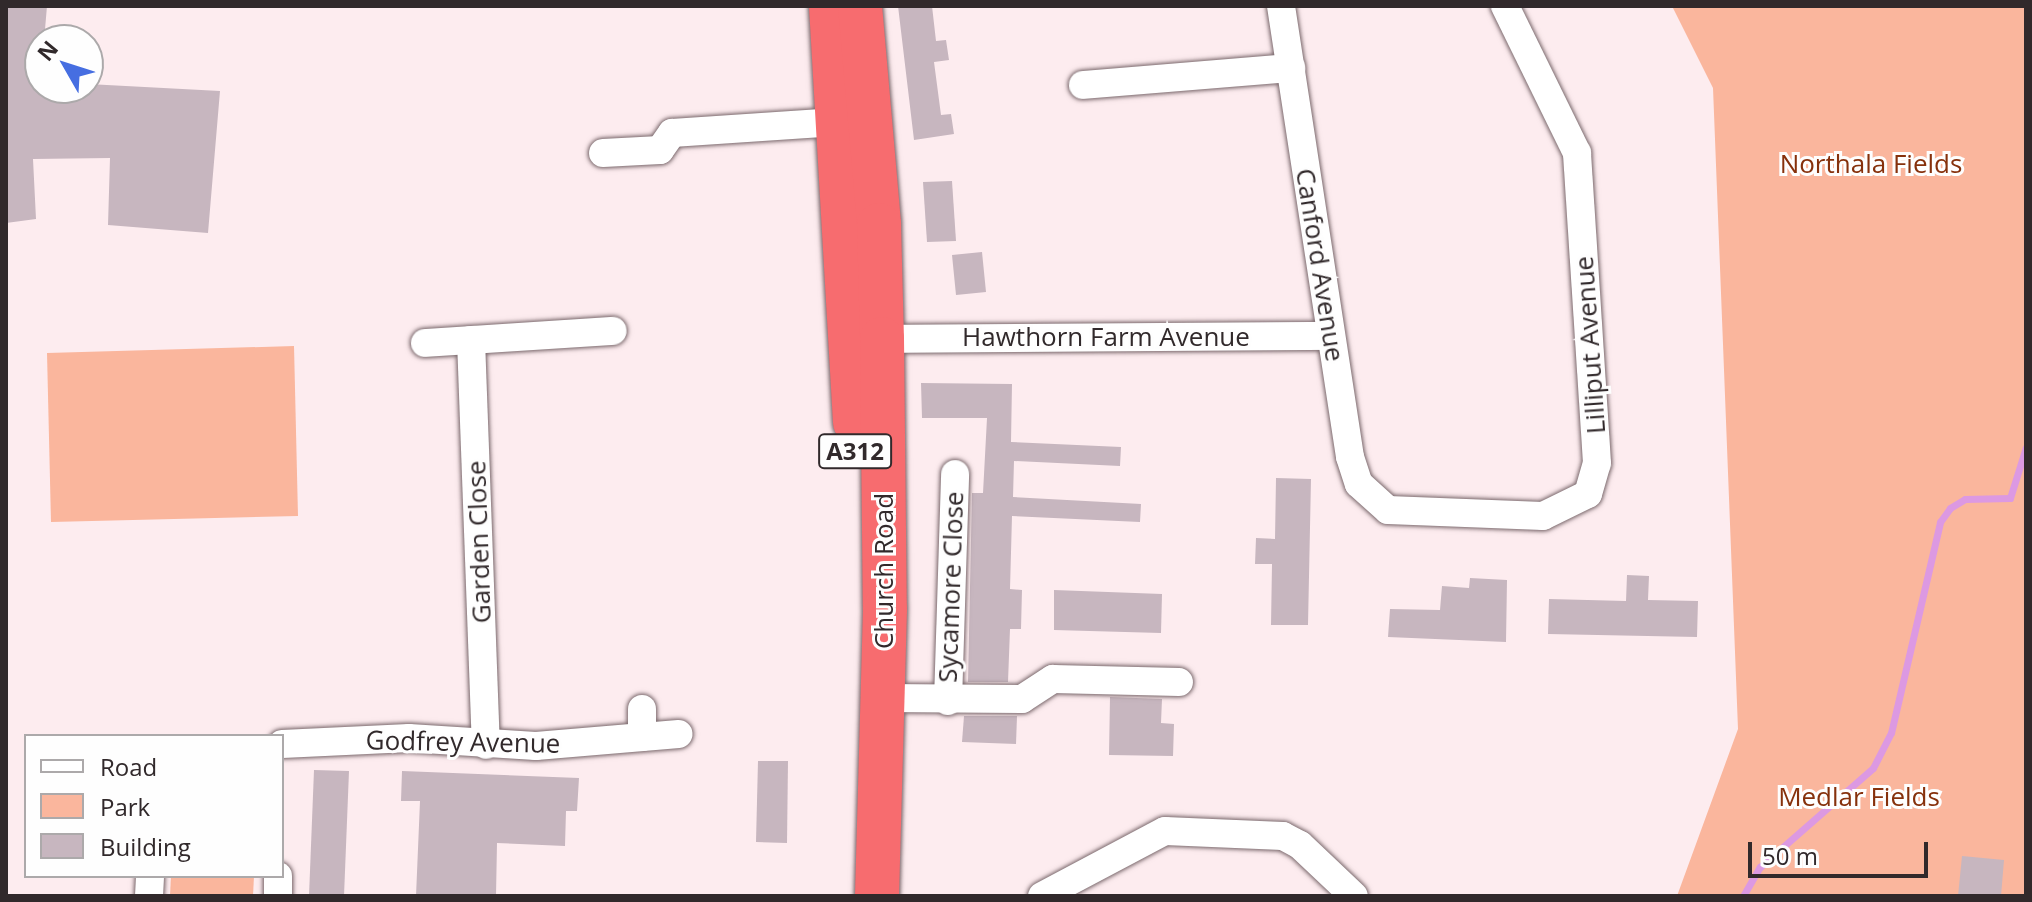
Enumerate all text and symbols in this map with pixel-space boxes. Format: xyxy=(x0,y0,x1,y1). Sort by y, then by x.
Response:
north arrow xyxy=(24,24,104,104)
text: N xyxy=(30,34,64,67)
park label: Northala Fields xyxy=(1780,148,1962,180)
street label: Canford Avenue xyxy=(1289,166,1351,364)
street label: Lilliput Avenue xyxy=(1568,255,1612,435)
street label: Hawthorn Farm Avenue xyxy=(962,321,1250,353)
road number: A312 xyxy=(817,431,893,471)
street label: Garden Close xyxy=(461,460,497,624)
street label: Sycamore Close xyxy=(932,491,970,683)
street label: Church Road xyxy=(868,493,900,649)
street label: Godfrey Avenue xyxy=(365,725,561,759)
legend xyxy=(24,734,284,878)
text: Road xyxy=(100,750,157,783)
park label: Medlar Fields xyxy=(1778,781,1940,813)
text: Park xyxy=(100,790,150,823)
scale bar xyxy=(1752,826,1932,876)
text: Building xyxy=(100,830,191,863)
text: 50 m xyxy=(1762,839,1818,872)

